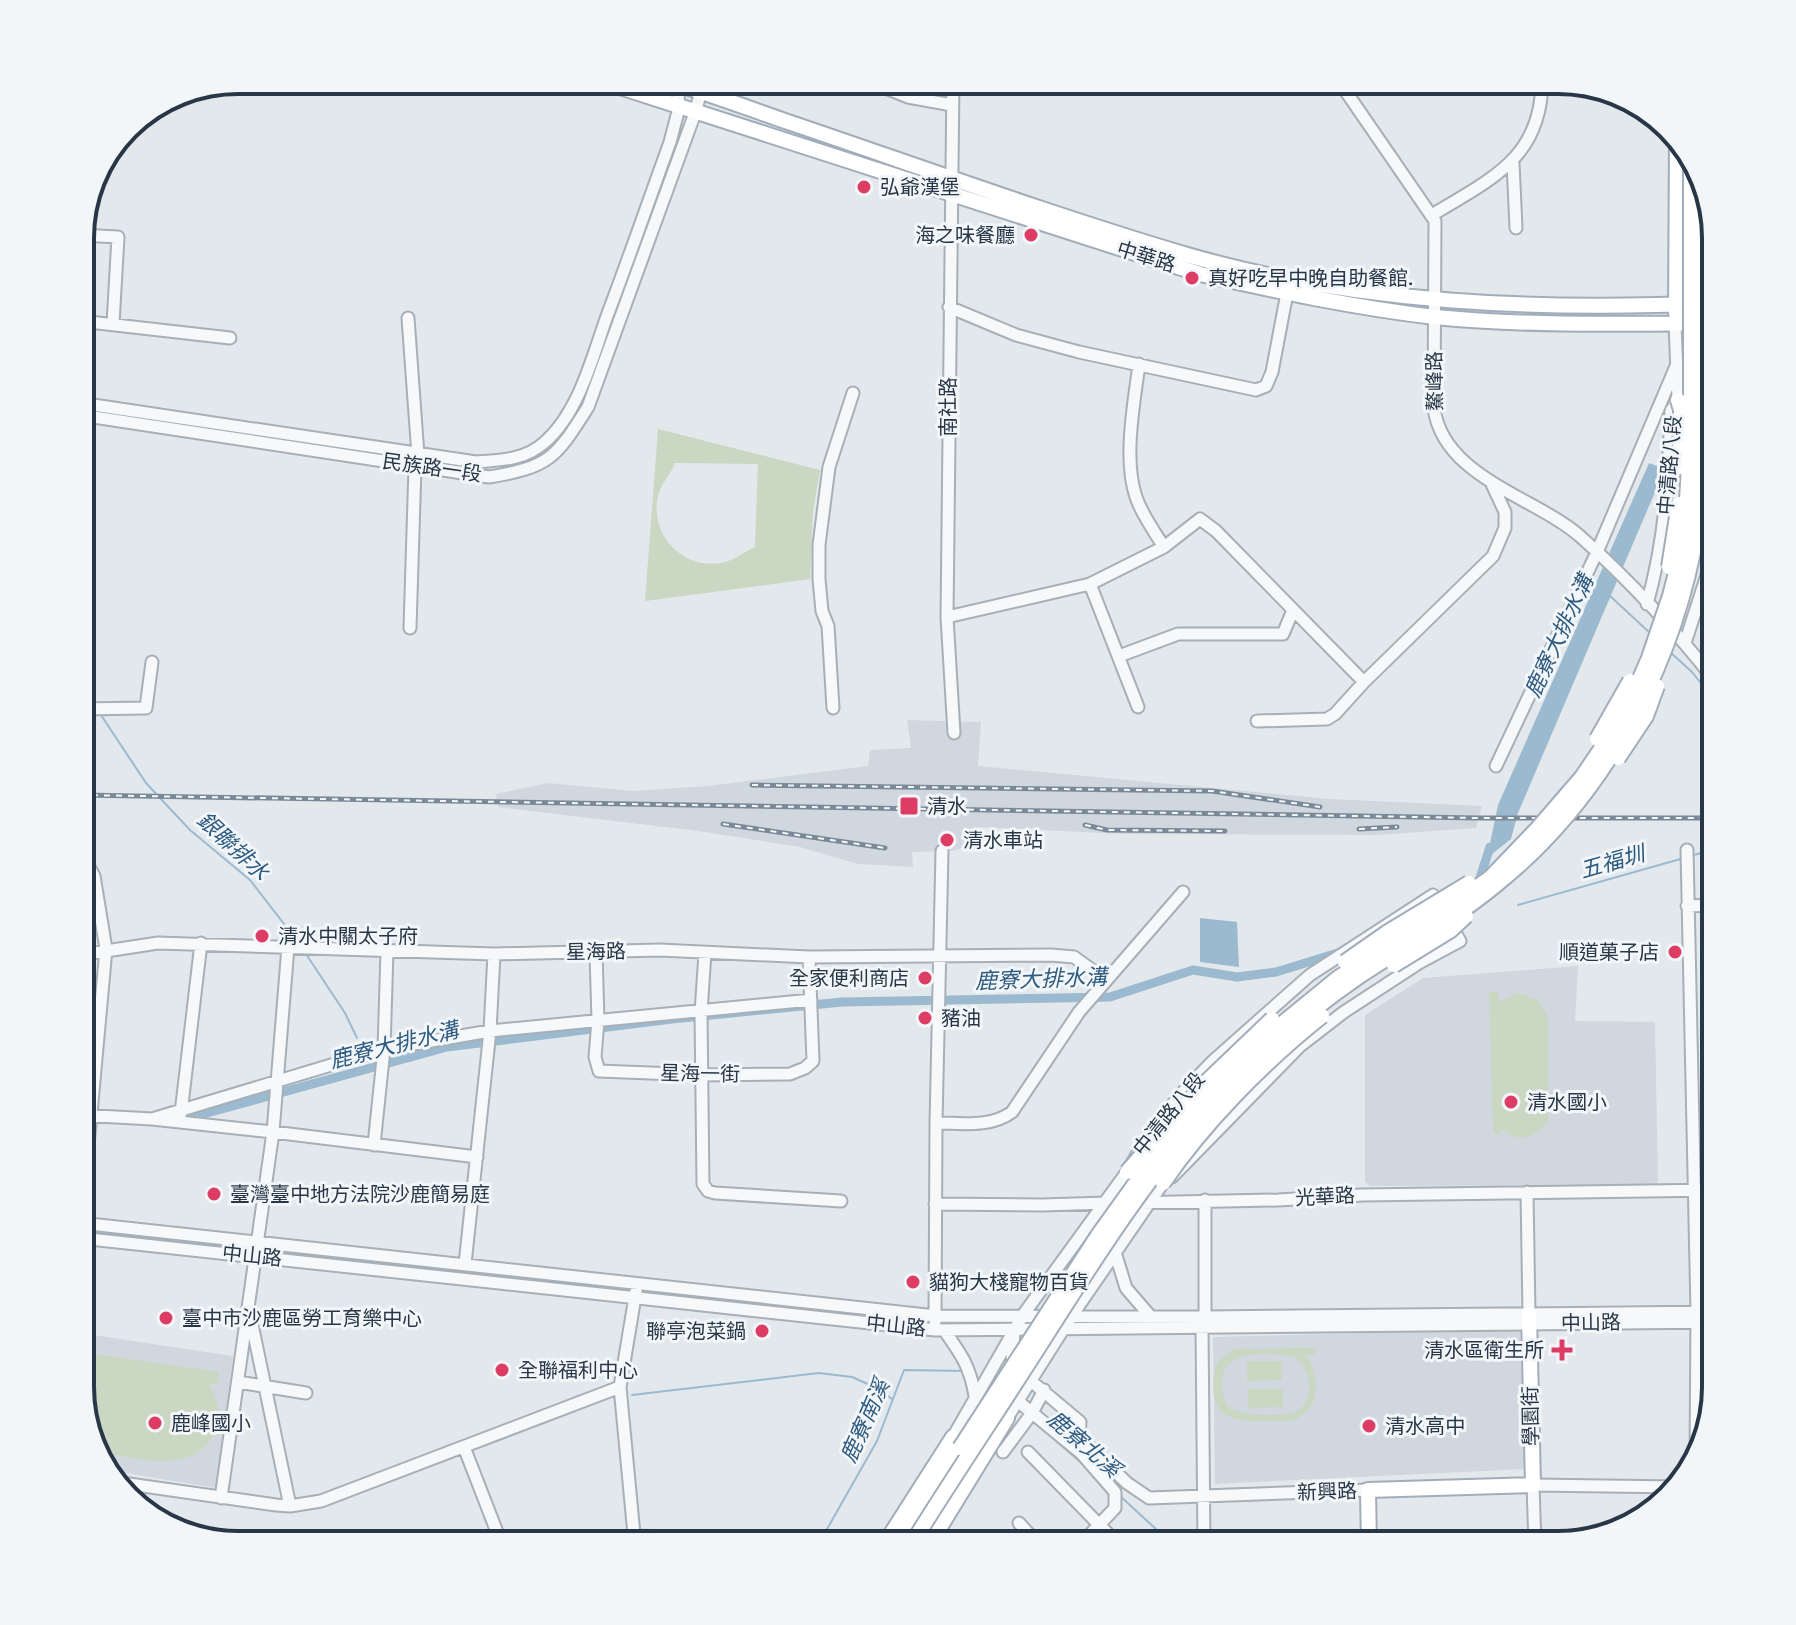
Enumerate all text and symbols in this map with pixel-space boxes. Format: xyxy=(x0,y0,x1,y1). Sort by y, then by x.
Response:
place label: 弘爺漢堡 xyxy=(880,175,960,200)
marker: 弘爺漢堡 xyxy=(855,178,873,196)
place label: 海之味餐廳 xyxy=(915,223,1015,248)
marker: 海之味餐廳 xyxy=(1022,226,1040,244)
street label: 中華路 xyxy=(1114,236,1178,278)
place label: 真好吃早中晚自助餐館. xyxy=(1208,266,1413,291)
marker: 真好吃早中晚自助餐館. xyxy=(1183,269,1201,287)
street label: 鰲峰路 xyxy=(1422,351,1448,411)
street label: 南社路 xyxy=(936,377,961,437)
street label: 中清路八段 xyxy=(1653,414,1687,516)
street label: 民族路一段 xyxy=(381,449,483,487)
water label: 鹿寮大排水溝 xyxy=(1519,568,1600,702)
place label: 清水 xyxy=(927,794,967,819)
marker: 清水 xyxy=(898,795,920,817)
water label: 銀聯排水 xyxy=(192,806,275,887)
place label: 清水車站 xyxy=(963,828,1043,853)
marker: 清水車站 xyxy=(938,831,956,849)
water label: 五福圳 xyxy=(1577,839,1650,884)
place label: 清水中關太子府 xyxy=(278,924,418,949)
marker: 清水中關太子府 xyxy=(253,927,271,945)
street label: 星海路 xyxy=(566,939,626,965)
place label: 順道菓子店 xyxy=(1559,940,1659,965)
marker: 順道菓子店 xyxy=(1666,943,1684,961)
water label: 鹿寮大排水溝 xyxy=(975,963,1110,995)
place label: 全家便利商店 xyxy=(789,966,909,991)
marker: 全家便利商店 xyxy=(916,969,934,987)
place label: 豬油 xyxy=(941,1006,981,1031)
marker: 豬油 xyxy=(916,1009,934,1027)
water label: 鹿寮大排水溝 xyxy=(327,1015,464,1074)
street label: 星海一街 xyxy=(660,1061,740,1087)
street label: 中清路八段 xyxy=(1128,1067,1210,1161)
place label: 清水國小 xyxy=(1527,1090,1607,1115)
marker: 清水國小 xyxy=(1502,1093,1520,1111)
place label: 臺灣臺中地方法院沙鹿簡易庭 xyxy=(230,1182,490,1207)
street label: 光華路 xyxy=(1294,1183,1356,1211)
marker: 臺灣臺中地方法院沙鹿簡易庭 xyxy=(205,1185,223,1203)
street label: 中山路 xyxy=(221,1240,283,1272)
place label: 貓狗大棧寵物百貨 xyxy=(929,1270,1089,1295)
marker: 貓狗大棧寵物百貨 xyxy=(904,1273,922,1291)
place label: 臺中市沙鹿區勞工育樂中心 xyxy=(182,1306,422,1331)
marker: 臺中市沙鹿區勞工育樂中心 xyxy=(157,1309,175,1327)
street label: 中山路 xyxy=(865,1310,927,1342)
street label: 中山路 xyxy=(1561,1310,1621,1336)
place label: 聯亭泡菜鍋 xyxy=(646,1319,746,1344)
marker: 聯亭泡菜鍋 xyxy=(753,1322,771,1340)
place label: 清水區衛生所 xyxy=(1424,1338,1544,1363)
marker: 清水區衛生所 xyxy=(1551,1339,1573,1361)
place label: 全聯福利中心 xyxy=(518,1358,638,1383)
marker: 全聯福利中心 xyxy=(493,1361,511,1379)
water label: 鹿寮南溪 xyxy=(835,1373,896,1467)
street label: 學園街 xyxy=(1518,1386,1544,1446)
water label: 鹿寮北溪 xyxy=(1042,1405,1128,1485)
place label: 鹿峰國小 xyxy=(171,1411,251,1436)
marker: 鹿峰國小 xyxy=(146,1414,164,1432)
place label: 清水高中 xyxy=(1385,1414,1465,1439)
marker: 清水高中 xyxy=(1360,1417,1378,1435)
street label: 新興路 xyxy=(1297,1478,1357,1506)

